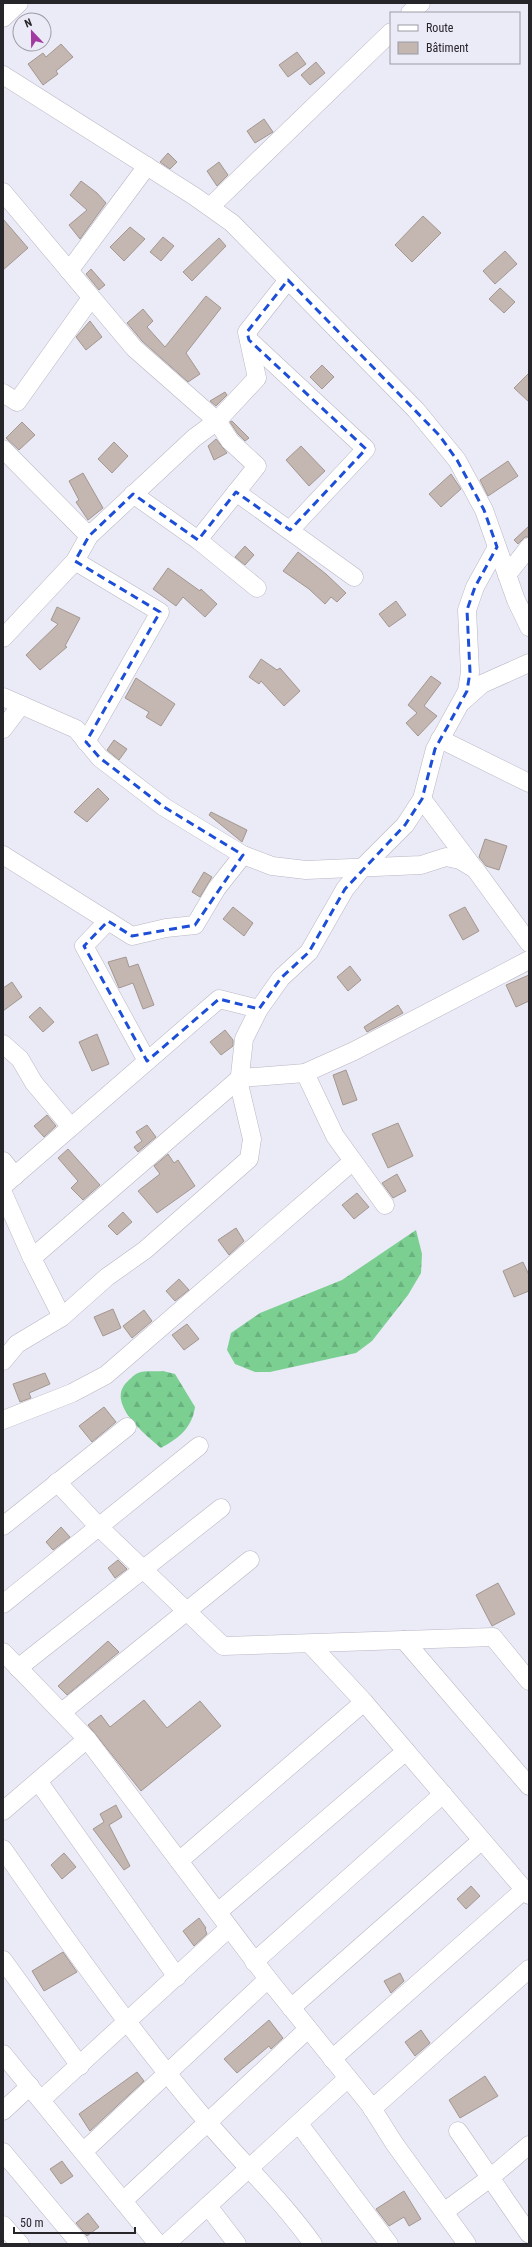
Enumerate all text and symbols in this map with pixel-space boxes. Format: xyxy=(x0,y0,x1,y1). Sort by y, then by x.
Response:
north arrow xyxy=(12,12,52,52)
legend xyxy=(390,12,520,64)
text: N xyxy=(23,16,34,30)
text: Route xyxy=(426,21,454,35)
text: Bâtiment xyxy=(426,41,469,55)
scale bar xyxy=(14,2209,135,2235)
text: 50 m xyxy=(20,2216,44,2230)

